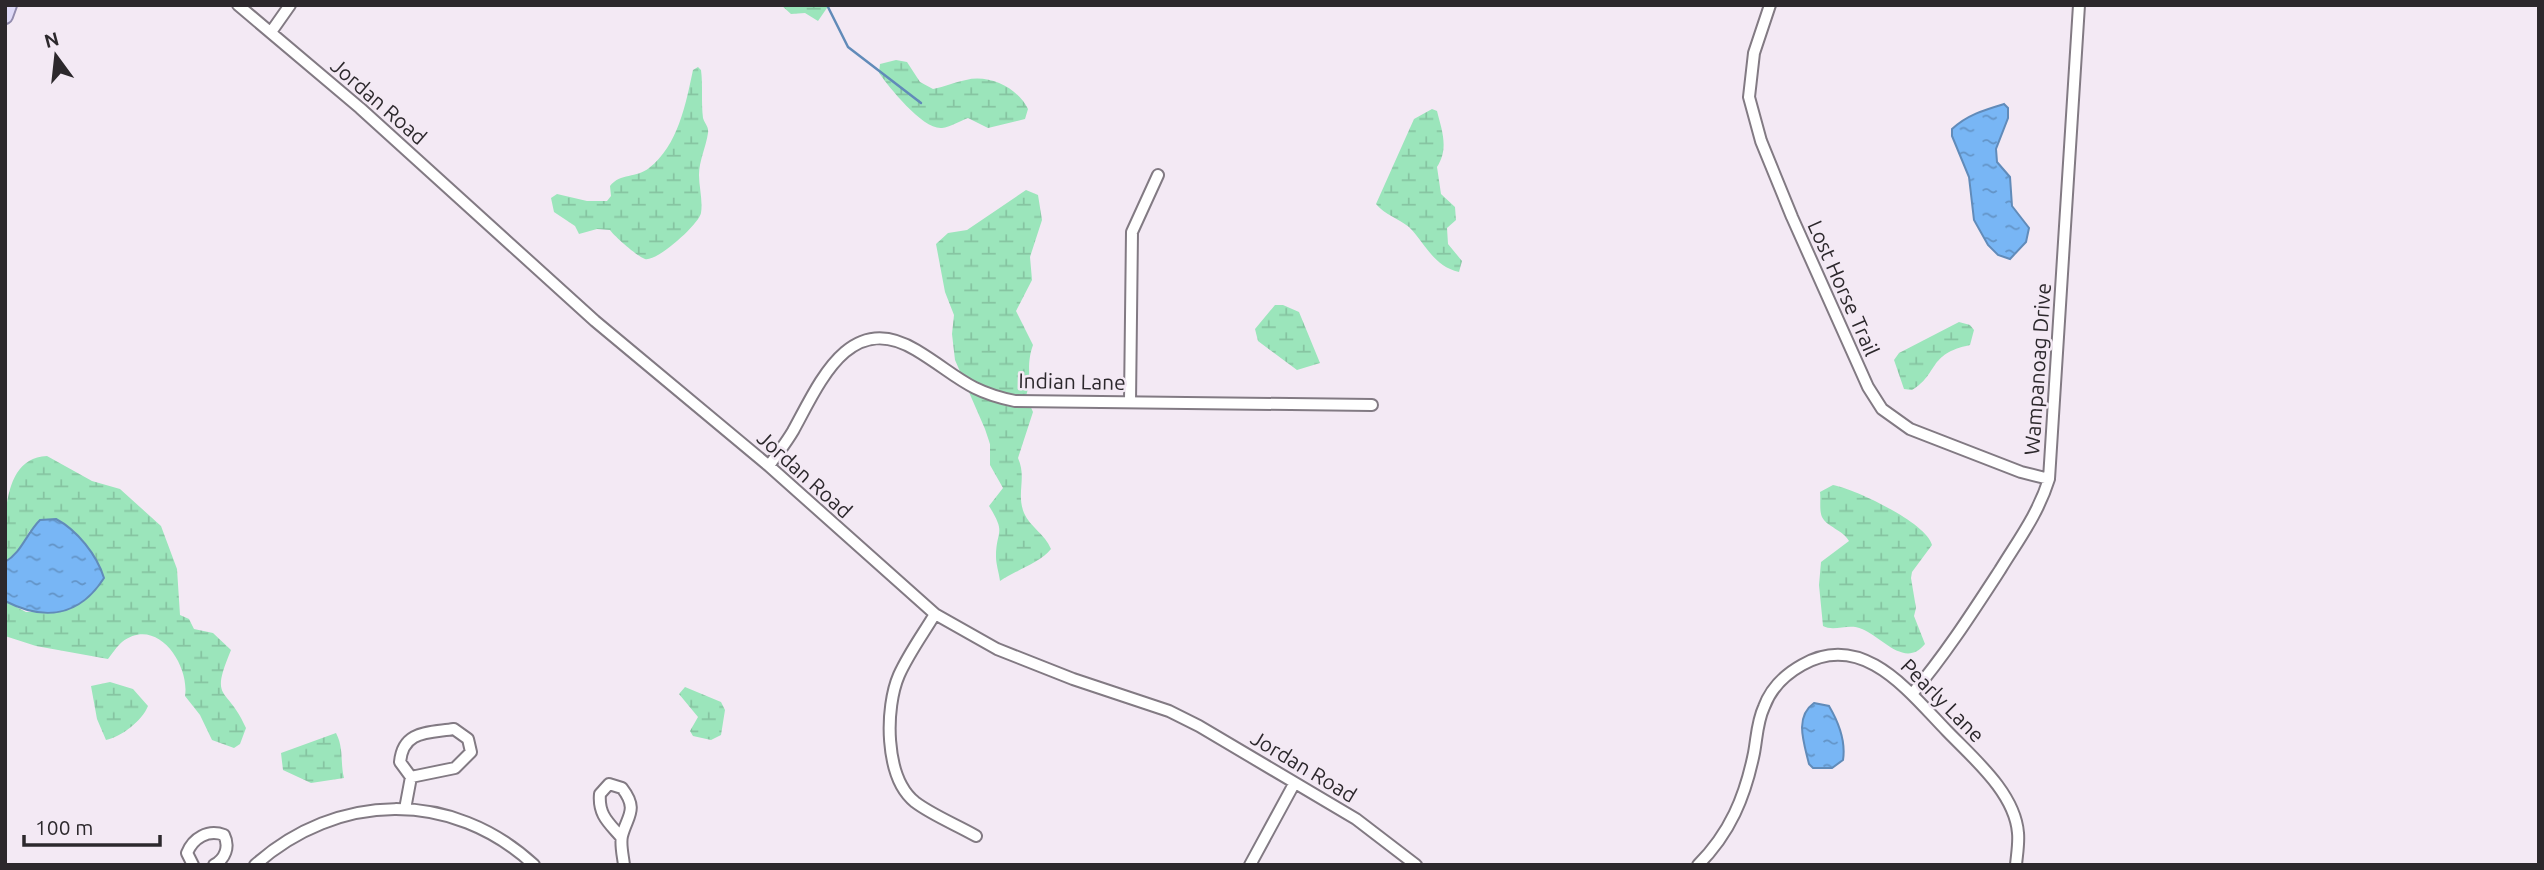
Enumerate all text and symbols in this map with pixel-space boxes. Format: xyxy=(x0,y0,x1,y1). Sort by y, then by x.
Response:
north arrow xyxy=(21,21,91,91)
text: N xyxy=(42,27,61,52)
street label: Jordan Road xyxy=(326,53,432,149)
street label: Lost Horse Trail xyxy=(1803,216,1885,360)
street label: Wampanoag Drive xyxy=(2019,282,2055,456)
street label: Indian Lane xyxy=(1018,368,1126,394)
street label: Jordan Road xyxy=(753,425,857,523)
street label: Pearly Lane xyxy=(1896,653,1990,747)
street label: Jordan Road xyxy=(1247,725,1361,807)
scale bar xyxy=(24,804,161,848)
text: 100 m xyxy=(35,815,93,839)

